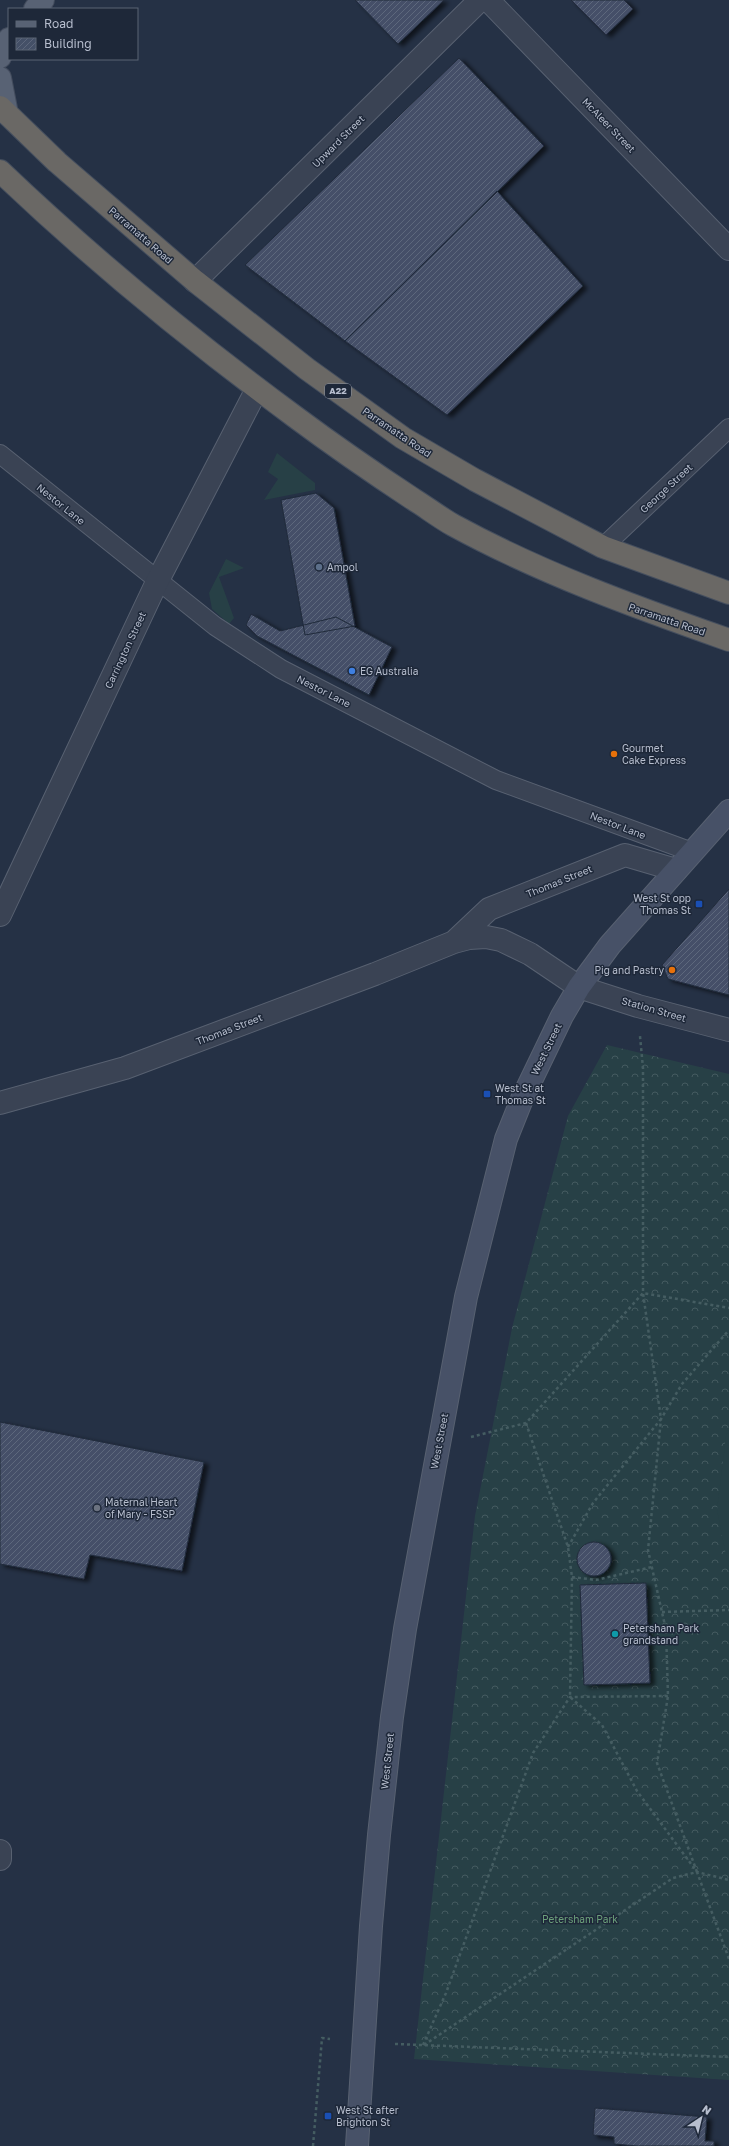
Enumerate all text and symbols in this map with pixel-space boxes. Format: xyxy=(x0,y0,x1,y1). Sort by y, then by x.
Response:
legend xyxy=(8,8,138,60)
text: Road xyxy=(44,16,73,31)
text: Building xyxy=(44,36,92,51)
street label: McAleer Street xyxy=(580,95,638,155)
street label: Upward Street xyxy=(309,112,367,170)
street label: Parramatta Road xyxy=(107,204,175,266)
road number: A22 xyxy=(325,384,351,398)
street label: Parramatta Road xyxy=(360,405,434,459)
street label: George Street xyxy=(638,461,694,515)
street label: Nestor Lane xyxy=(34,481,88,527)
place label: Ampol xyxy=(327,561,358,573)
marker: Ampol xyxy=(314,562,324,572)
street label: Parramatta Road xyxy=(627,600,707,638)
street label: Carrington Street xyxy=(102,610,148,690)
place label: EG Australia xyxy=(360,665,418,677)
marker: EG Australia xyxy=(347,666,357,676)
street label: Nestor Lane xyxy=(295,672,353,710)
place label: Gourmet Cake Express xyxy=(622,742,686,766)
marker: Gourmet Cake Express xyxy=(609,749,619,759)
street label: Nestor Lane xyxy=(589,809,648,841)
street label: Thomas Street xyxy=(524,862,594,900)
place label: West St opp Thomas St xyxy=(633,892,691,916)
marker: West St opp Thomas St xyxy=(694,899,704,909)
place label: Pig and Pastry xyxy=(594,964,664,976)
marker: Pig and Pastry xyxy=(667,965,677,975)
street label: Station Street xyxy=(620,994,688,1024)
street label: Thomas Street xyxy=(194,1011,264,1047)
street label: West Street xyxy=(528,1021,564,1077)
place label: West St at Thomas St xyxy=(495,1082,546,1106)
marker: West St at Thomas St xyxy=(482,1089,492,1099)
street label: West Street xyxy=(428,1412,450,1470)
place label: Maternal Heart of Mary - FSSP xyxy=(105,1496,178,1520)
marker: Maternal Heart of Mary - FSSP xyxy=(92,1503,102,1513)
place label: Petersham Park grandstand xyxy=(623,1622,699,1646)
marker: Petersham Park grandstand xyxy=(610,1629,620,1639)
street label: West Street xyxy=(378,1732,396,1790)
park label: Petersham Park xyxy=(542,1913,618,1925)
north arrow xyxy=(681,2098,721,2138)
text: N xyxy=(700,2102,714,2117)
place label: West St after Brighton St xyxy=(336,2104,399,2128)
marker: West St after Brighton St xyxy=(323,2111,333,2121)

